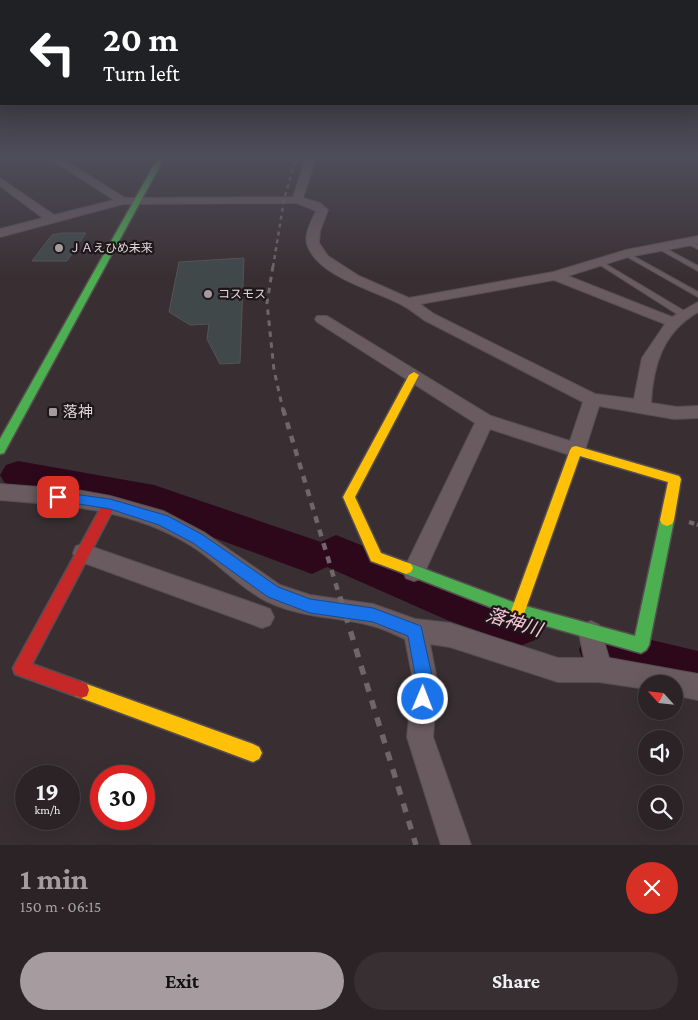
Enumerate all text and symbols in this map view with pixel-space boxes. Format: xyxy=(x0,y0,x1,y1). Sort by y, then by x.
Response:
icon: left xyxy=(20,20,85,85)
text: 20 m xyxy=(103,20,178,59)
text: Turn left xyxy=(103,61,180,86)
place label: ＪＡえひめ未来 xyxy=(69,241,153,255)
marker: ＪＡえひめ未来 xyxy=(53,242,65,254)
place label: コスモス xyxy=(218,287,266,301)
marker: コスモス xyxy=(202,288,214,300)
place label: 落神 xyxy=(63,404,93,420)
marker: 落神 xyxy=(47,406,59,418)
pin xyxy=(37,476,79,518)
icon: arrive xyxy=(44,483,72,511)
water label: 落神川 xyxy=(484,604,546,641)
position arrow xyxy=(396,672,448,724)
north arrow xyxy=(638,675,682,720)
map controls xyxy=(638,675,683,830)
button: sound xyxy=(638,730,683,775)
speed limit sign: 30 xyxy=(90,765,155,830)
text: 19 xyxy=(36,778,59,805)
button: search xyxy=(638,785,683,830)
text: km/h xyxy=(35,803,60,817)
text: 1 min xyxy=(20,862,88,895)
button: close xyxy=(626,862,678,914)
text: 150 m · 06:15 xyxy=(20,898,101,915)
button: Exit xyxy=(20,952,344,1010)
button: Share xyxy=(354,952,678,1010)

